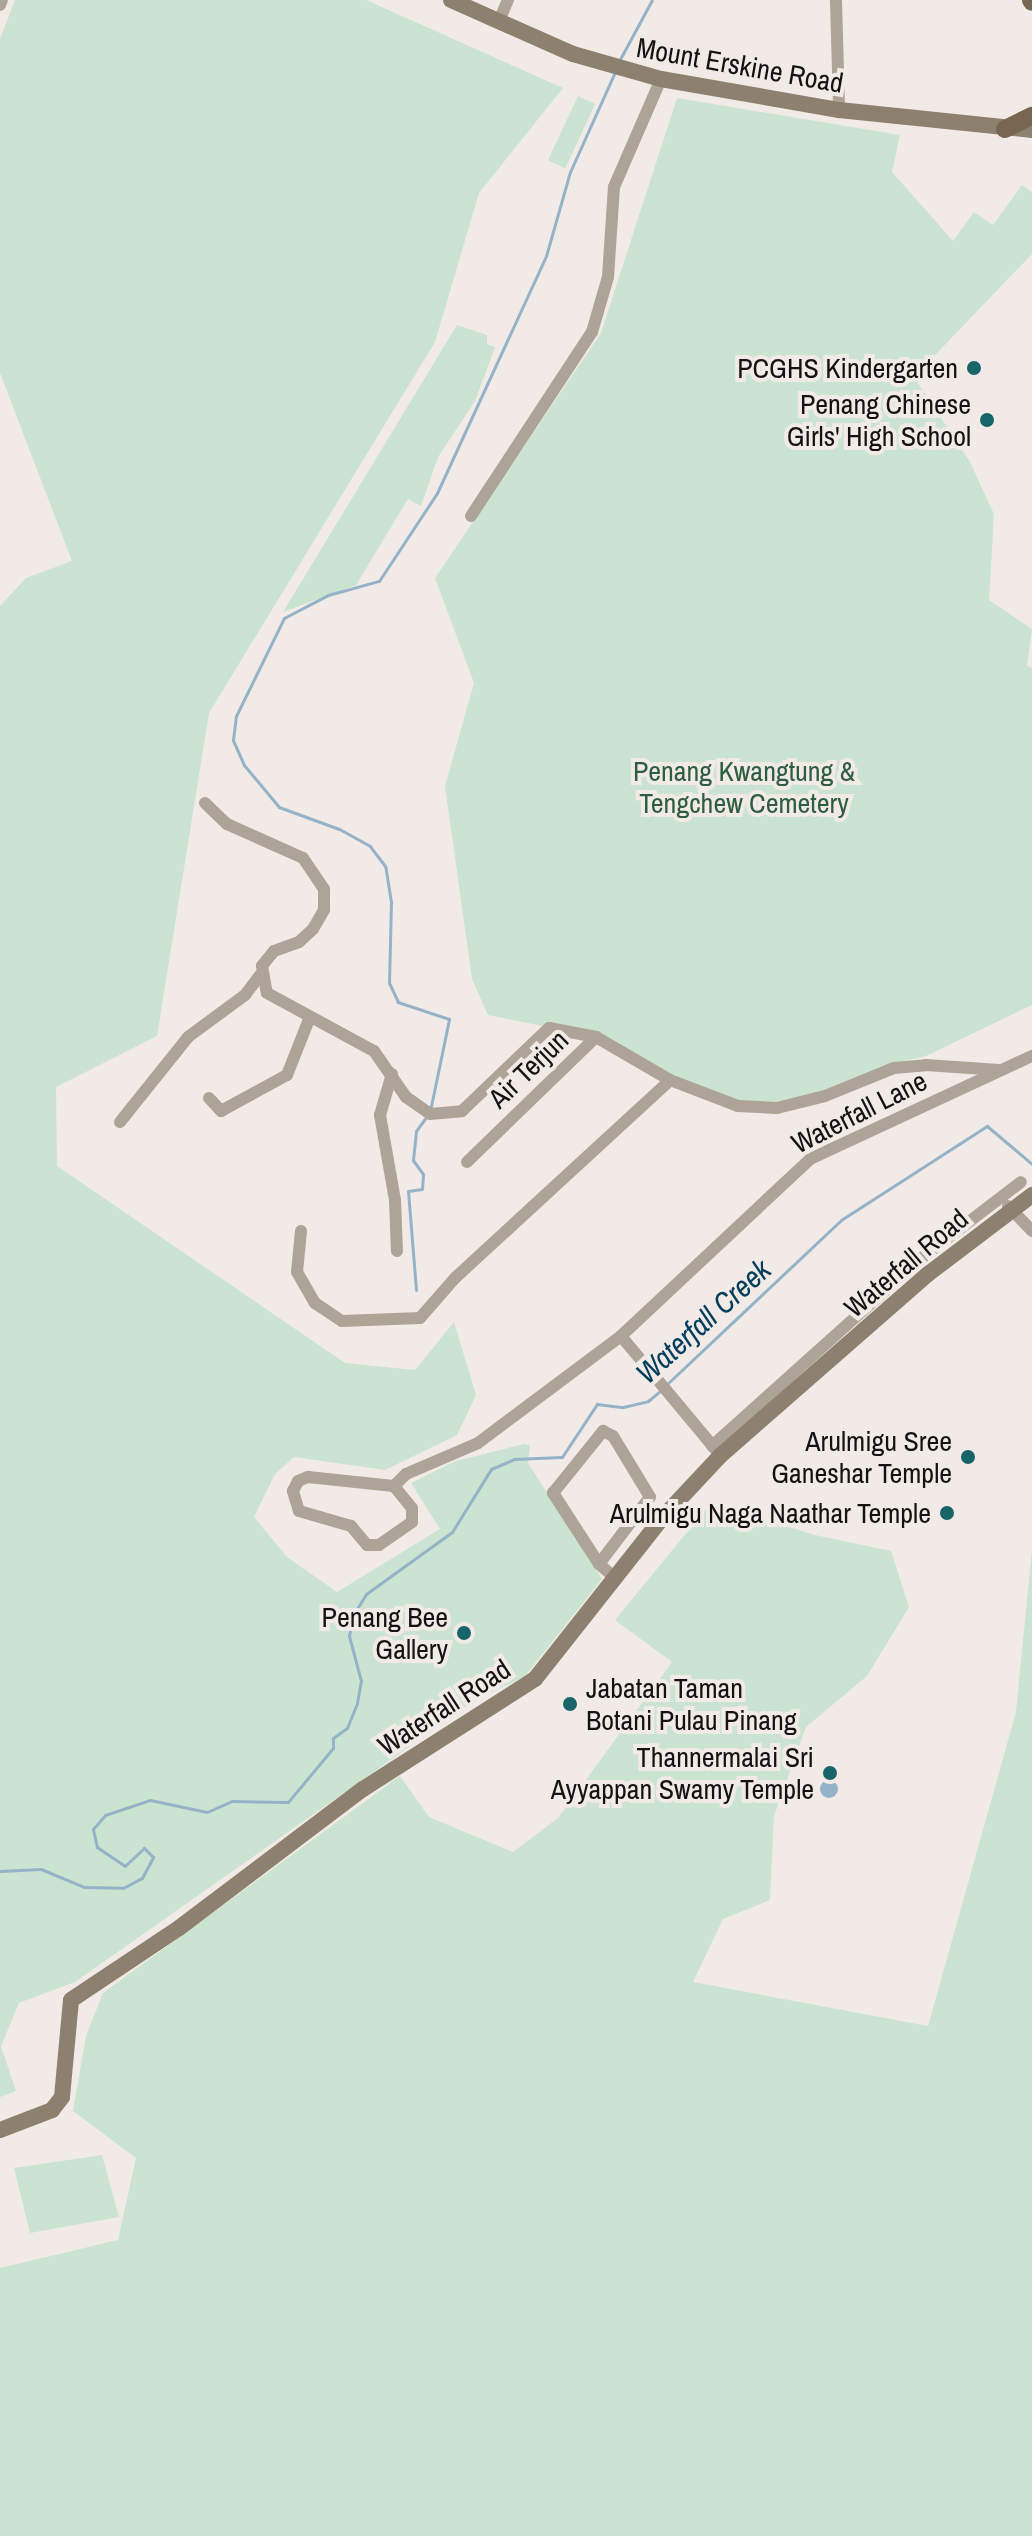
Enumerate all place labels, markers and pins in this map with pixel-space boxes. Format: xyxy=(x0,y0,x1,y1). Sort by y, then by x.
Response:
place label: PCGHS Kindergarten xyxy=(737,351,958,385)
marker: PCGHS Kindergarten xyxy=(965,359,983,377)
place label: Penang Chinese Girls' High School xyxy=(787,387,971,453)
marker: Penang Chinese Girls' High School xyxy=(978,411,996,429)
place label: Arulmigu Sree Ganeshar Temple xyxy=(771,1424,952,1490)
marker: Arulmigu Sree Ganeshar Temple xyxy=(959,1448,977,1466)
place label: Arulmigu Naga Naathar Temple xyxy=(609,1496,931,1530)
marker: Arulmigu Naga Naathar Temple xyxy=(938,1504,956,1522)
place label: Penang Bee Gallery xyxy=(322,1600,448,1666)
marker: Penang Bee Gallery xyxy=(455,1624,473,1642)
place label: Jabatan Taman Botani Pulau Pinang xyxy=(586,1671,797,1737)
marker: Jabatan Taman Botani Pulau Pinang xyxy=(561,1695,579,1713)
place label: Thannermalai Sri Ayyappan Swamy Temple xyxy=(550,1740,814,1806)
marker: Thannermalai Sri Ayyappan Swamy Temple xyxy=(821,1764,839,1782)

